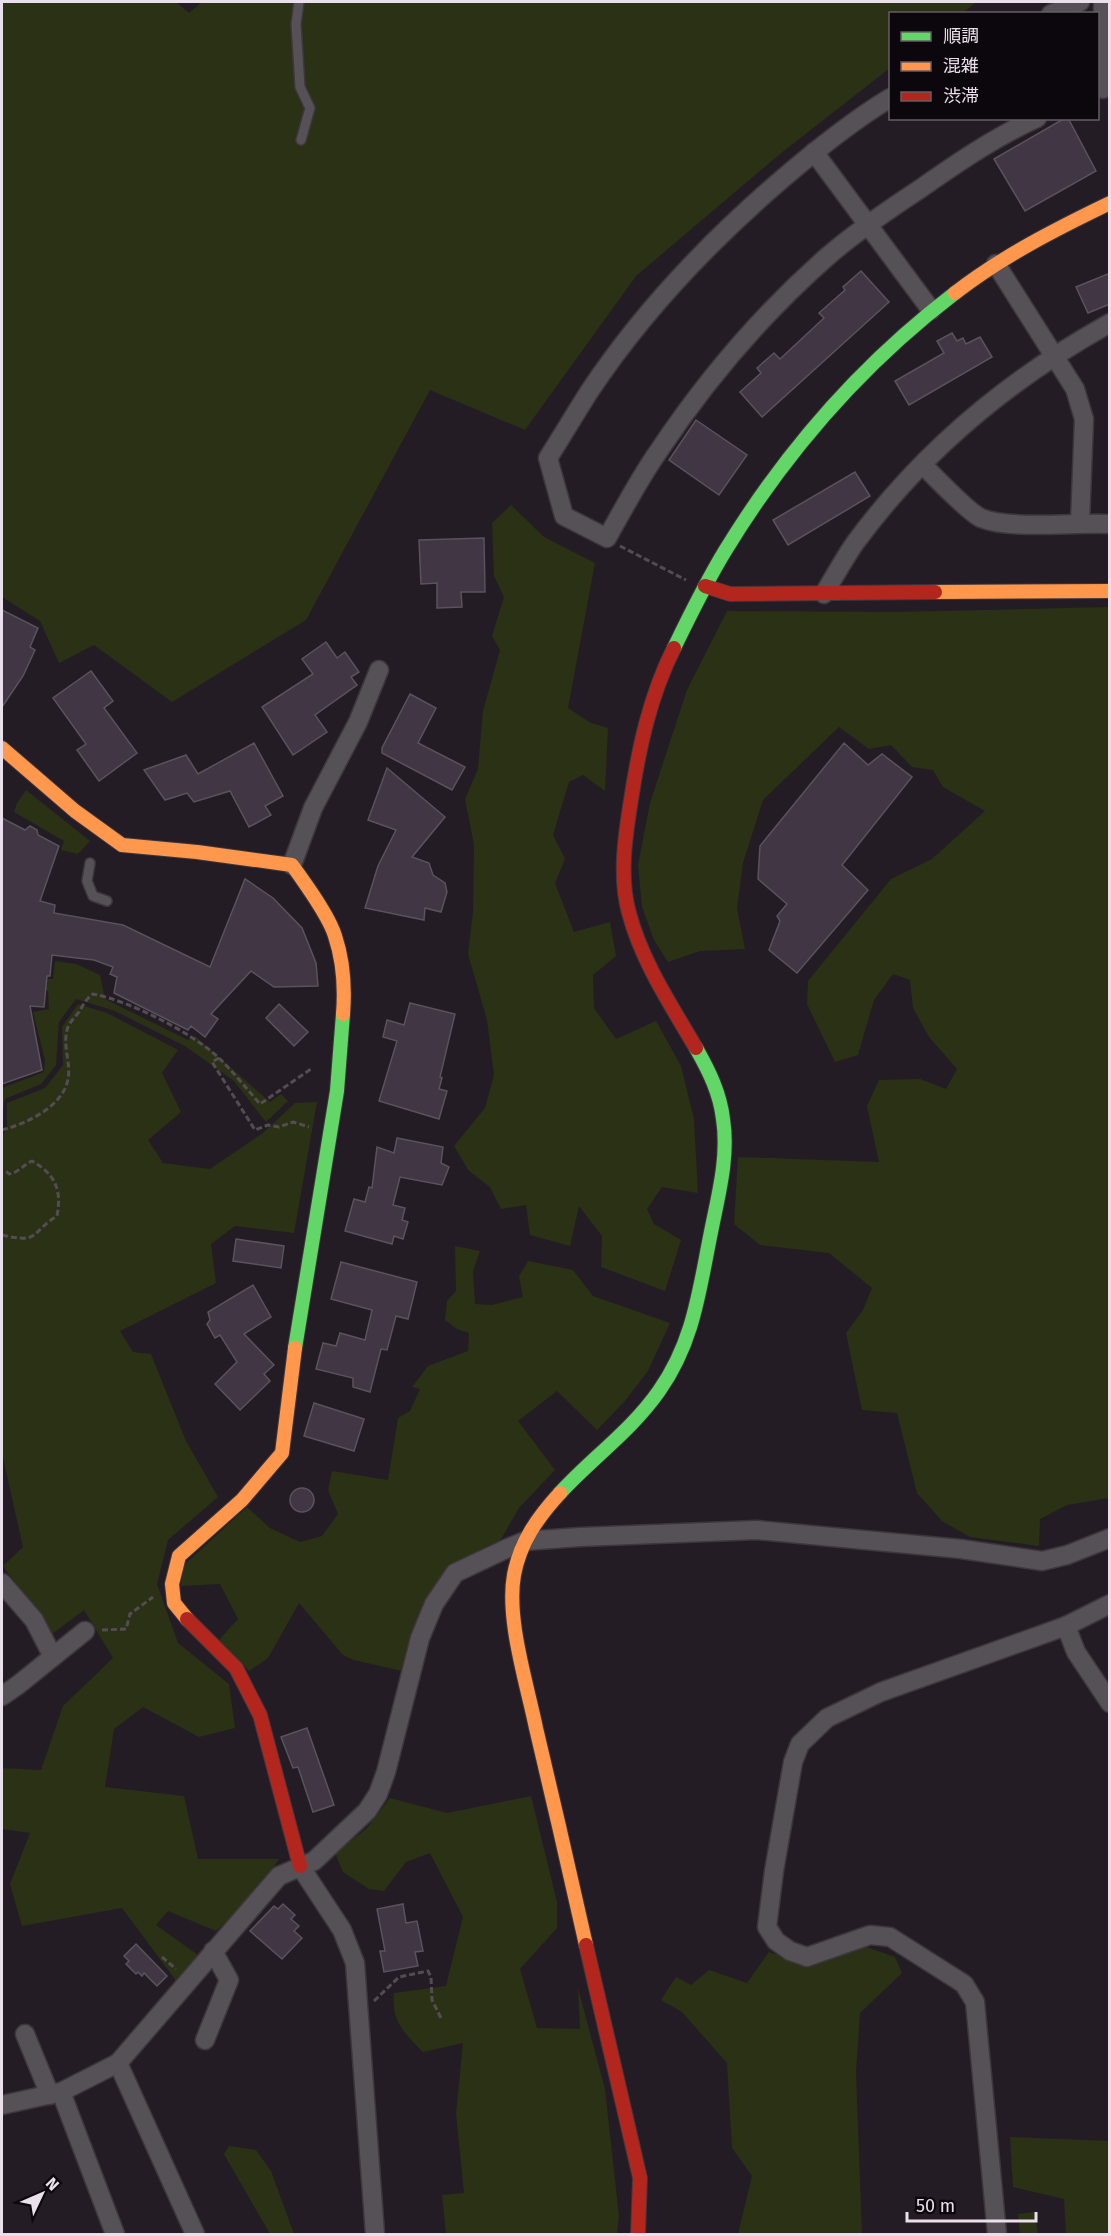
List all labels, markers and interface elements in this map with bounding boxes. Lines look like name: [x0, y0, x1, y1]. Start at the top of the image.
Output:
legend: [889, 12, 1099, 120]
text: 順調: [943, 25, 979, 47]
text: 混雑: [943, 55, 979, 77]
text: 渋滞: [943, 85, 979, 107]
north arrow: [12, 2164, 72, 2224]
text: N: [42, 2174, 63, 2194]
scale bar: [907, 2185, 1036, 2223]
text: 50 m: [916, 2195, 955, 2217]

